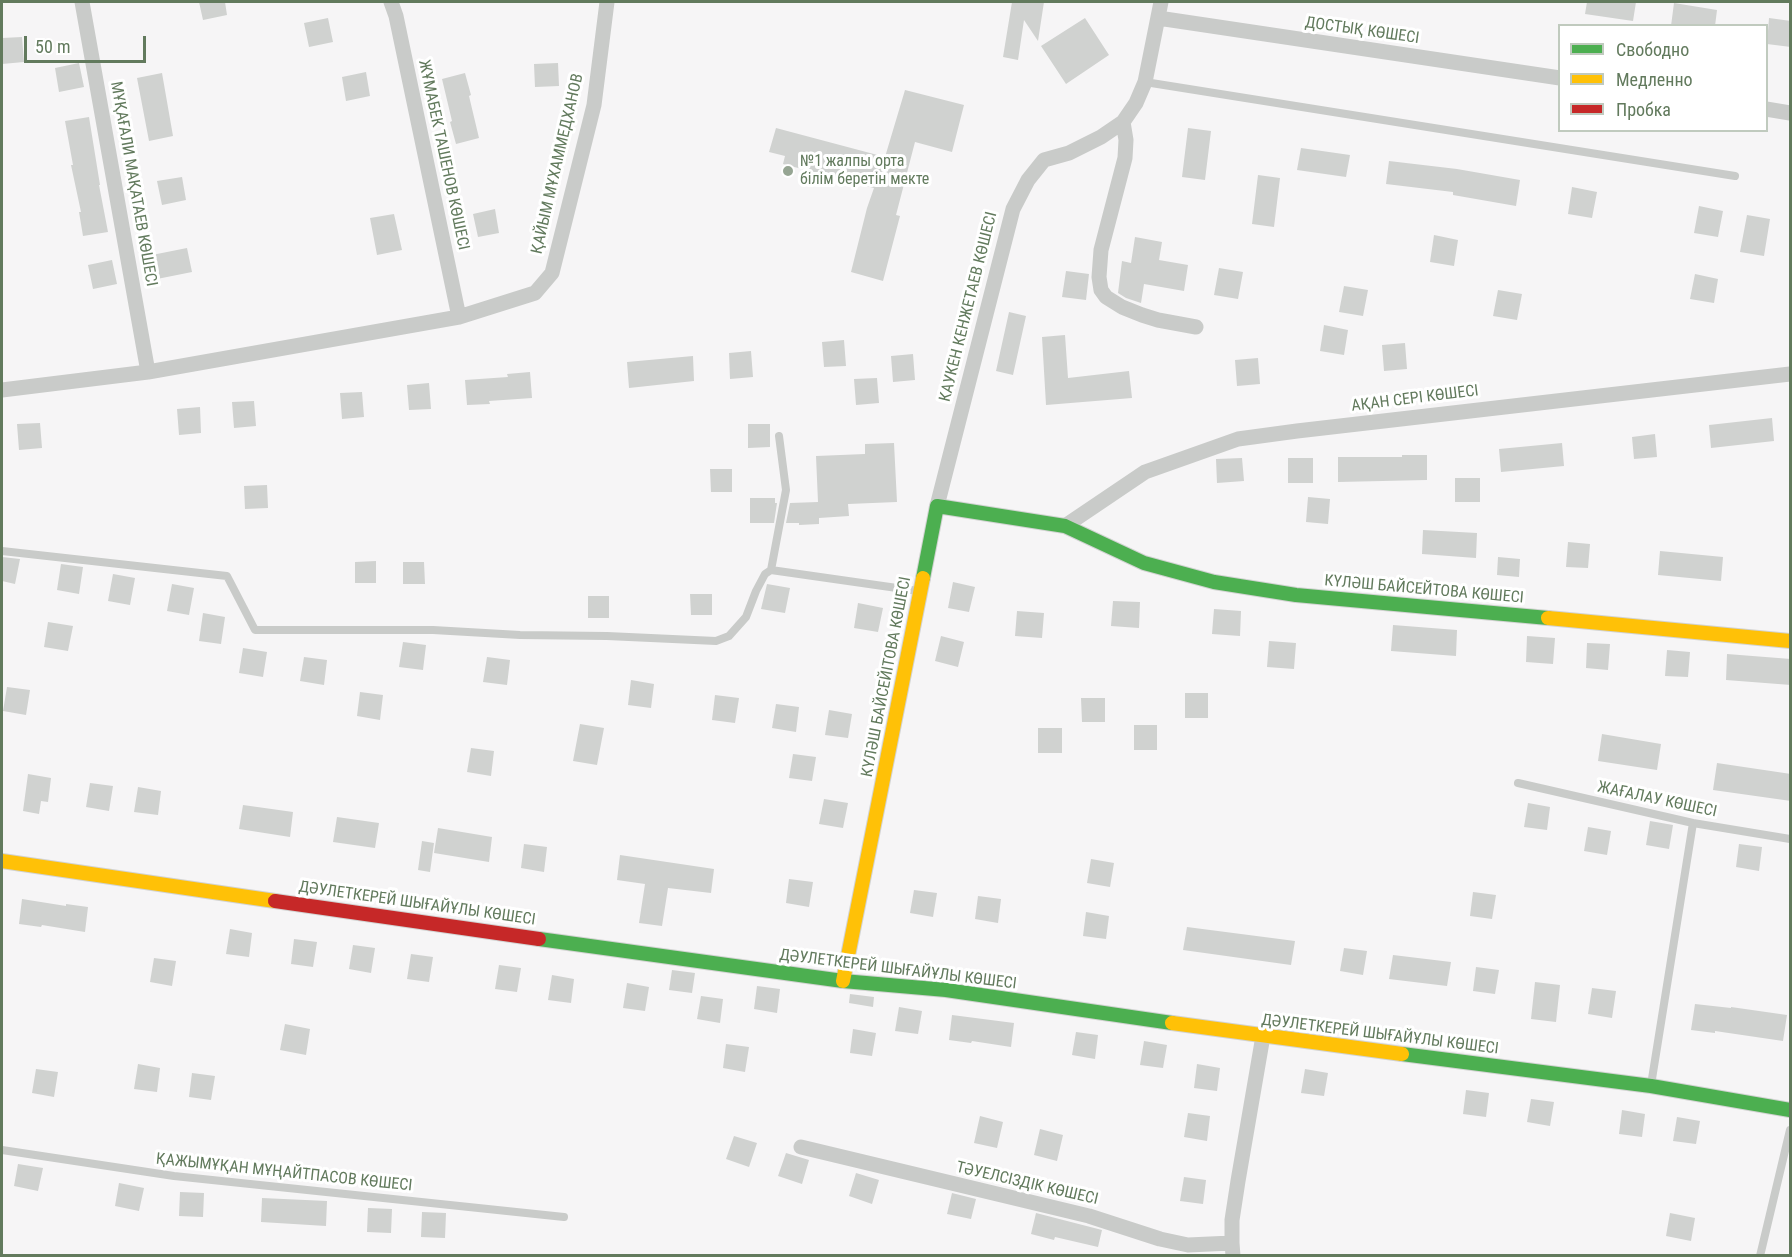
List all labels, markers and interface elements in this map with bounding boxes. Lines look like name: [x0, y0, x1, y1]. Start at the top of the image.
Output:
street label: ДОСТЫҚ КӨШЕСІ: [1304, 13, 1420, 49]
scale bar: [27, 24, 148, 62]
legend: [1558, 24, 1768, 132]
text: 50 m: [35, 36, 70, 57]
text: Свободно: [1616, 39, 1689, 60]
street label: ЖҰМАБЕК ТАШЕНОВ КӨШЕСІ: [413, 58, 473, 252]
text: Медленно: [1616, 69, 1693, 90]
street label: ҚАЙЫМ МҰХАММЕДХАНОВ: [528, 72, 588, 256]
street label: МҰҚАҒАЛИ МАҚАТАЕВ КӨШЕСІ: [106, 80, 160, 288]
text: Пробка: [1616, 99, 1671, 120]
place label: №1 жалпы орта білім беретін мекте: [800, 152, 929, 190]
marker: №1 жалпы орта білім беретін мекте: [781, 164, 795, 178]
street label: КАУКЕН КЕНЖЕТАЕВ КӨШЕСІ: [936, 210, 1002, 404]
street label: АҚАН СЕРІ КӨШЕСІ: [1350, 382, 1480, 416]
street label: КҮЛӘШ БАЙСЕЙТОВА КӨШЕСІ: [1324, 572, 1524, 608]
street label: КҮЛӘШ БАЙСЕЙІТОВА КӨШЕСІ: [858, 575, 916, 779]
street label: ЖАҒАЛАУ КӨШЕСІ: [1596, 778, 1718, 822]
street label: ДӘУЛЕТКЕРЕЙ ШЫҒАЙҰЛЫ КӨШЕСІ: [297, 878, 537, 930]
street label: ДӘУЛЕТКЕРЕЙ ШЫҒАЙҰЛЫ КӨШЕСІ: [778, 946, 1018, 994]
street label: ДӘУЛЕТКЕРЕЙ ШЫҒАЙҰЛЫ КӨШЕСІ: [1260, 1011, 1500, 1059]
street label: ҚАЖЫМҰҚАН МҰҢАЙТПАСОВ КӨШЕСІ: [155, 1150, 413, 1196]
street label: ТӘУЕЛСІЗДІК КӨШЕСІ: [954, 1158, 1100, 1210]

